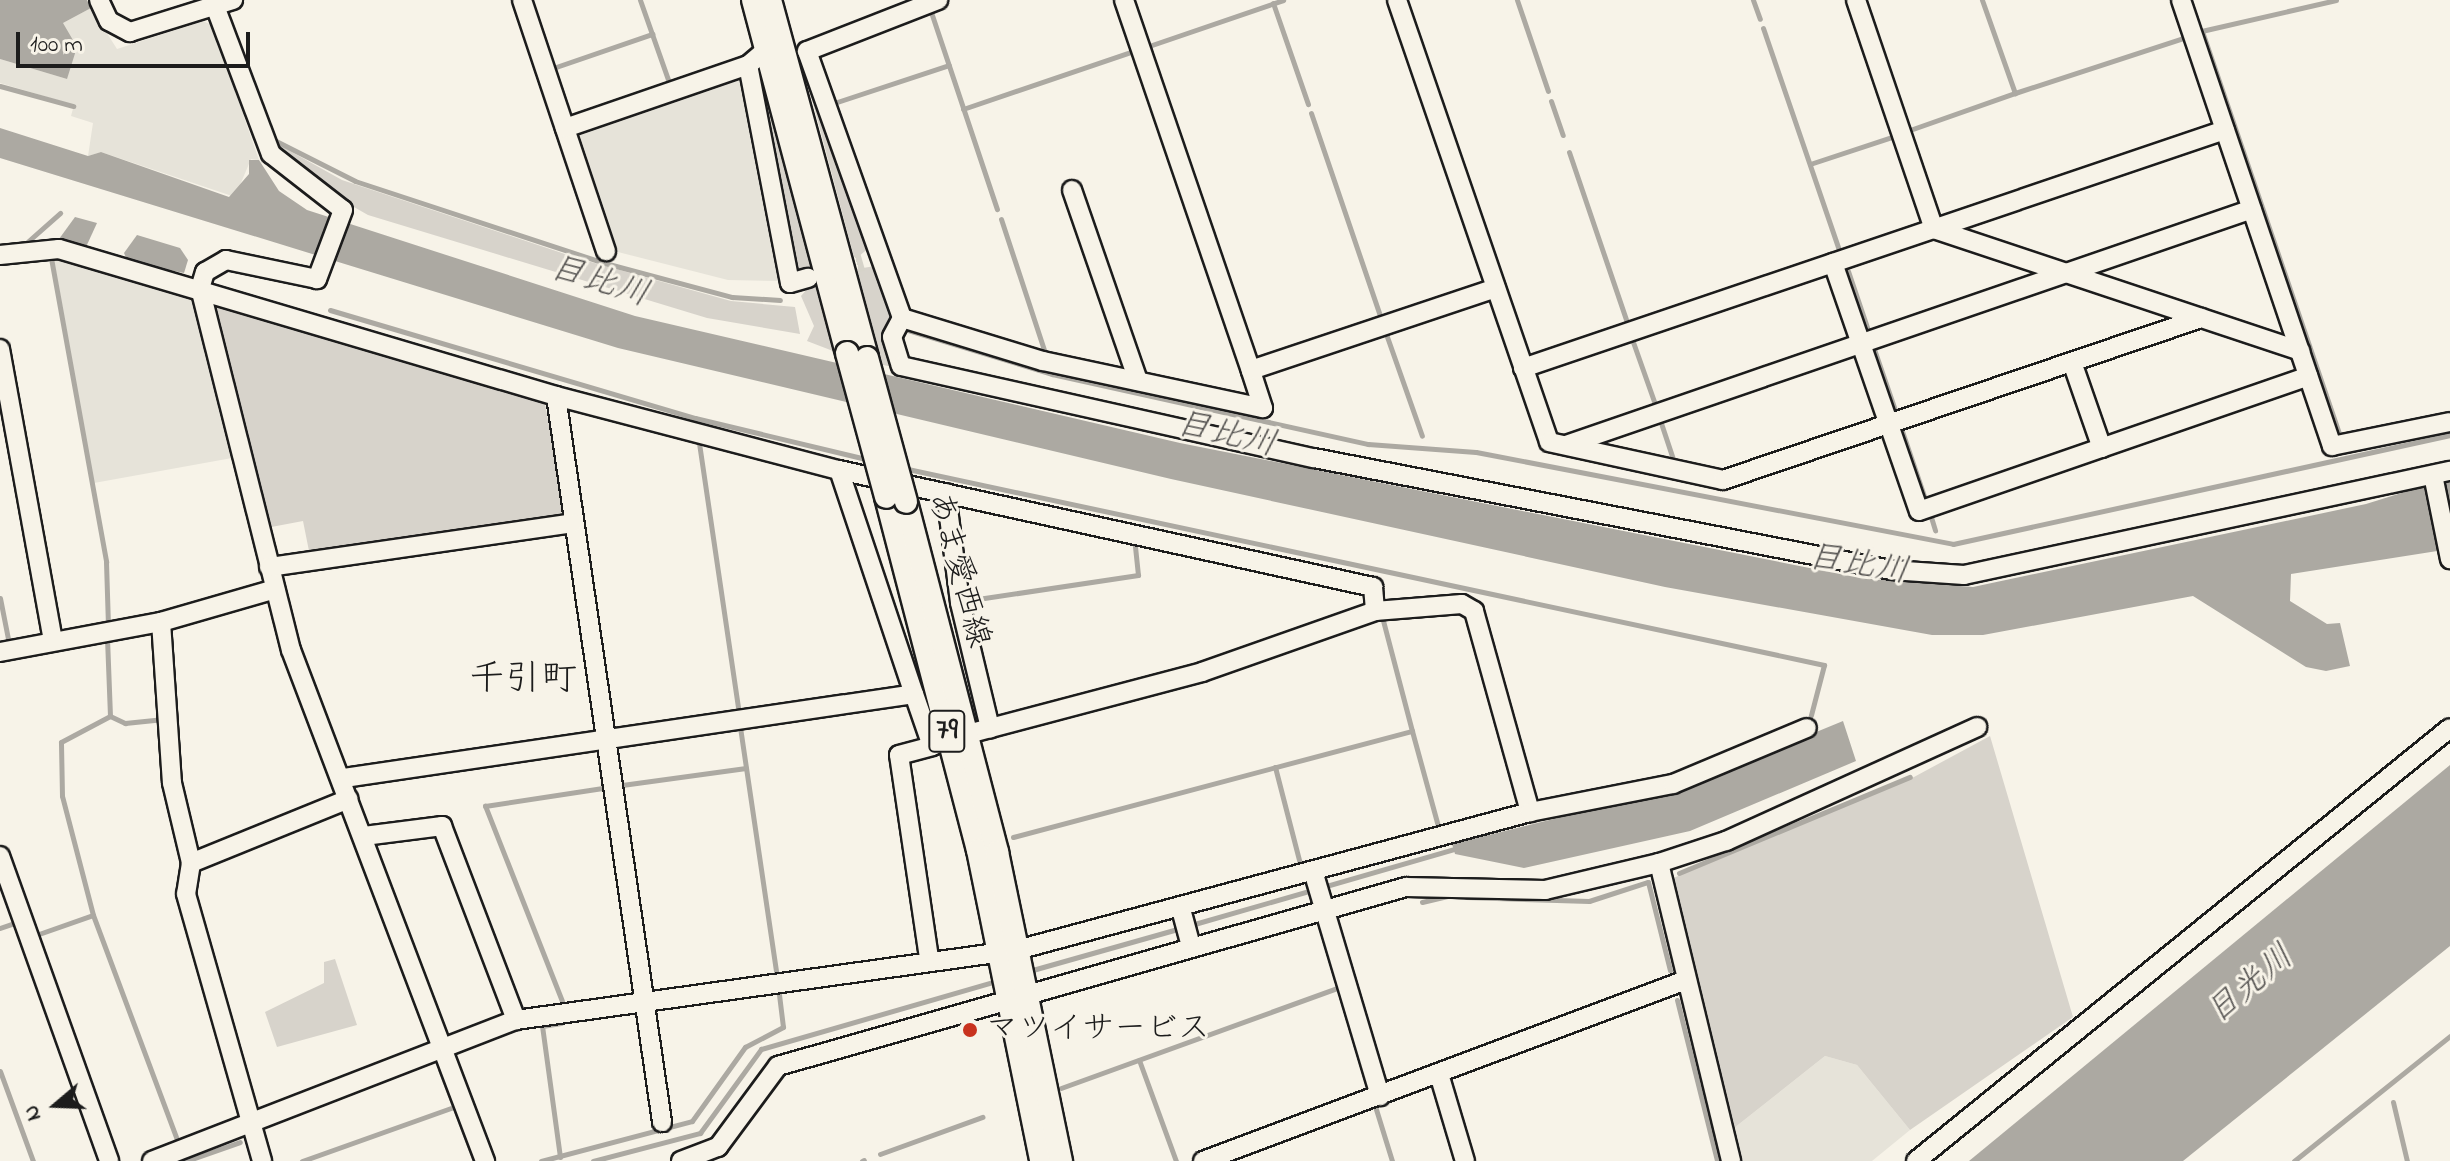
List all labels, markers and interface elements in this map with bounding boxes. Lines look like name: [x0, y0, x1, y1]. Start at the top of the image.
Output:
scale bar: [20, 16, 254, 66]
text: 100 m: [30, 28, 83, 63]
water label: 目比川: [544, 249, 654, 317]
water label: 目比川: [1172, 405, 1280, 467]
street label: あま愛西線: [918, 488, 996, 652]
water label: 目比川: [1804, 538, 1912, 594]
district label: 千引町: [469, 659, 577, 703]
road number: 79: [927, 705, 967, 757]
water label: 日光川: [2199, 938, 2303, 1034]
place label: マツイサービス: [986, 1011, 1210, 1049]
marker: マツイサービス: [961, 1021, 979, 1039]
north arrow: [16, 1065, 96, 1145]
text: N: [16, 1101, 51, 1125]

